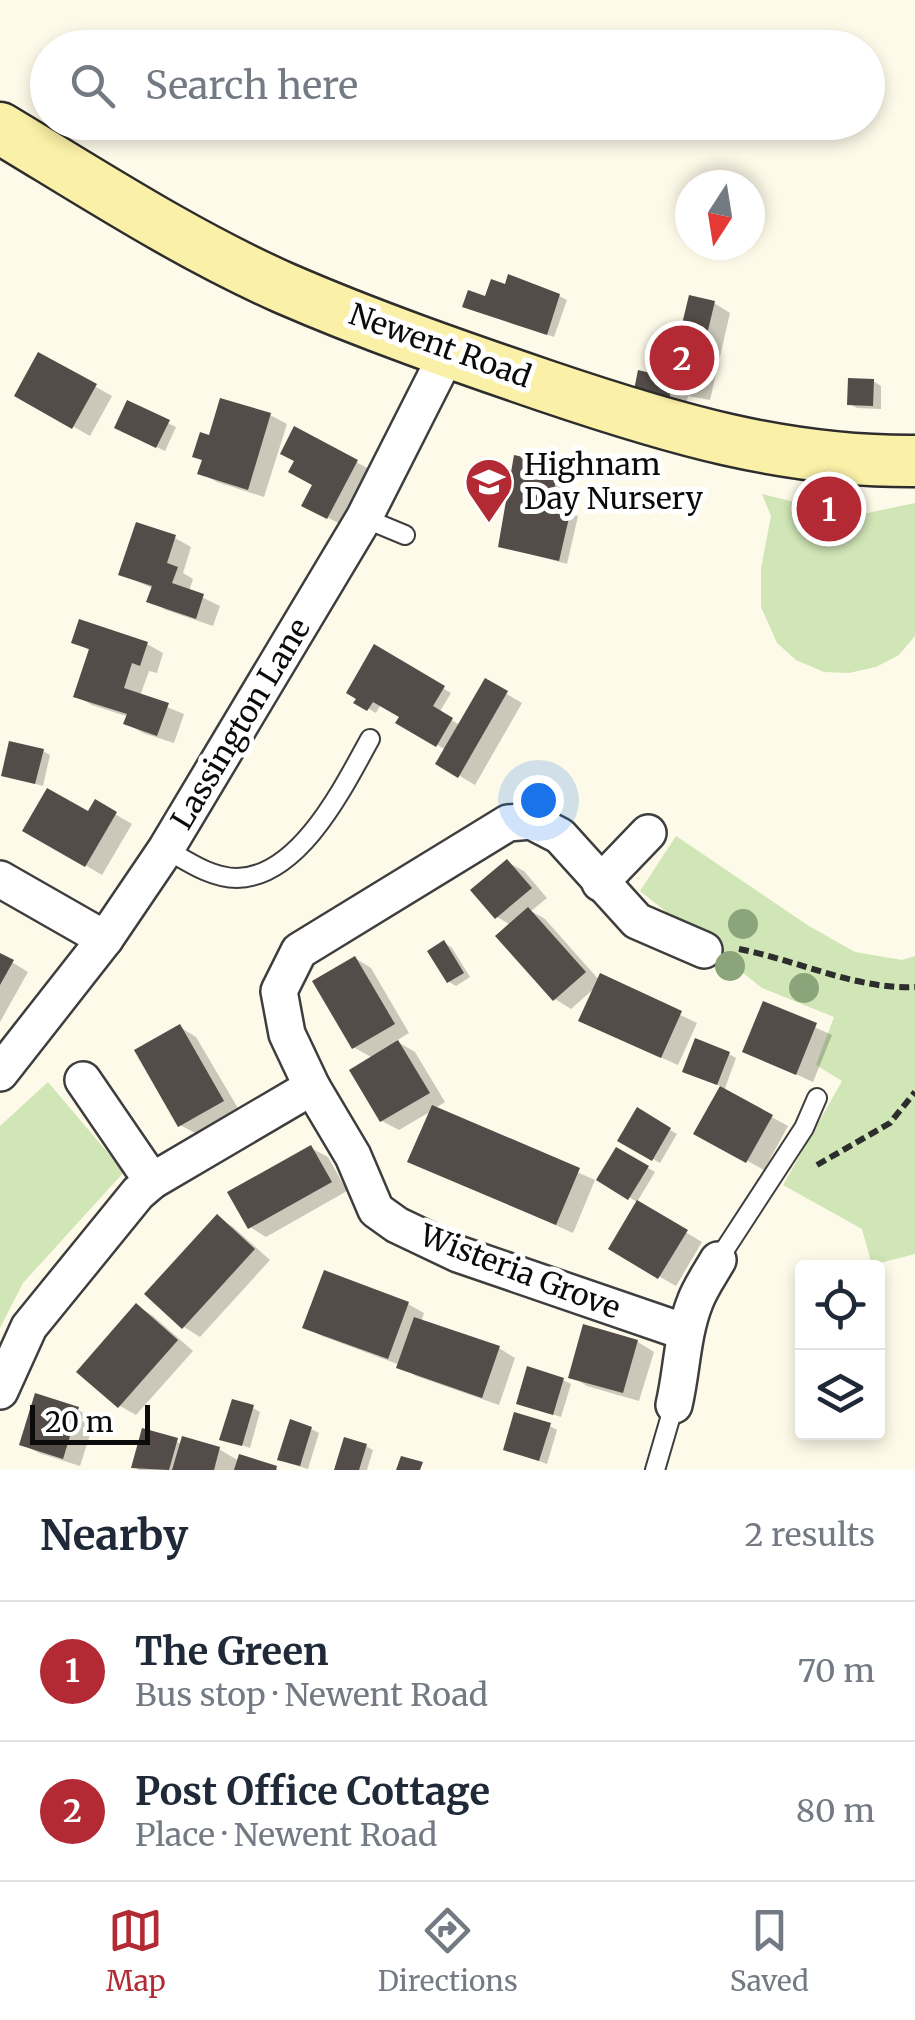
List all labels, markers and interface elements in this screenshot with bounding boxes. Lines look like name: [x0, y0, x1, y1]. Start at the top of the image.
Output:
search box: [30, 30, 885, 140]
icon: search: [65, 58, 120, 113]
text: Search here: [145, 62, 358, 109]
north arrow: [675, 170, 765, 260]
street label: Newent Road: [344, 295, 537, 396]
pin: 2: [650, 320, 714, 396]
place label: Highnam Day Nursery: [524, 445, 704, 517]
school or university icon: Highnam Day Nursery: [463, 456, 515, 524]
pin: 1: [796, 472, 862, 546]
street label: Lassington Lane: [162, 611, 318, 836]
your location: [513, 775, 564, 826]
street label: Wisteria Grove: [414, 1215, 626, 1327]
map controls: [795, 1260, 885, 1440]
button: locate: [795, 1260, 885, 1350]
button: layers: [795, 1350, 885, 1440]
scale bar: [30, 1400, 150, 1444]
text: 20 m: [45, 1404, 114, 1440]
text: Nearby: [40, 1509, 188, 1561]
text: 2 results: [744, 1515, 875, 1555]
text: The Green: [135, 1628, 329, 1675]
text: 1: [65, 1651, 80, 1691]
text: 70 m: [798, 1651, 875, 1691]
text: Bus stop · Newent Road: [135, 1675, 488, 1715]
text: Post Office Cottage: [135, 1768, 490, 1815]
text: 2: [63, 1791, 82, 1831]
text: 80 m: [796, 1791, 875, 1831]
text: Place · Newent Road: [135, 1815, 437, 1855]
tab: Map: [106, 1903, 166, 1999]
tab: Directions: [378, 1903, 518, 1999]
tab: Saved: [730, 1903, 809, 1999]

